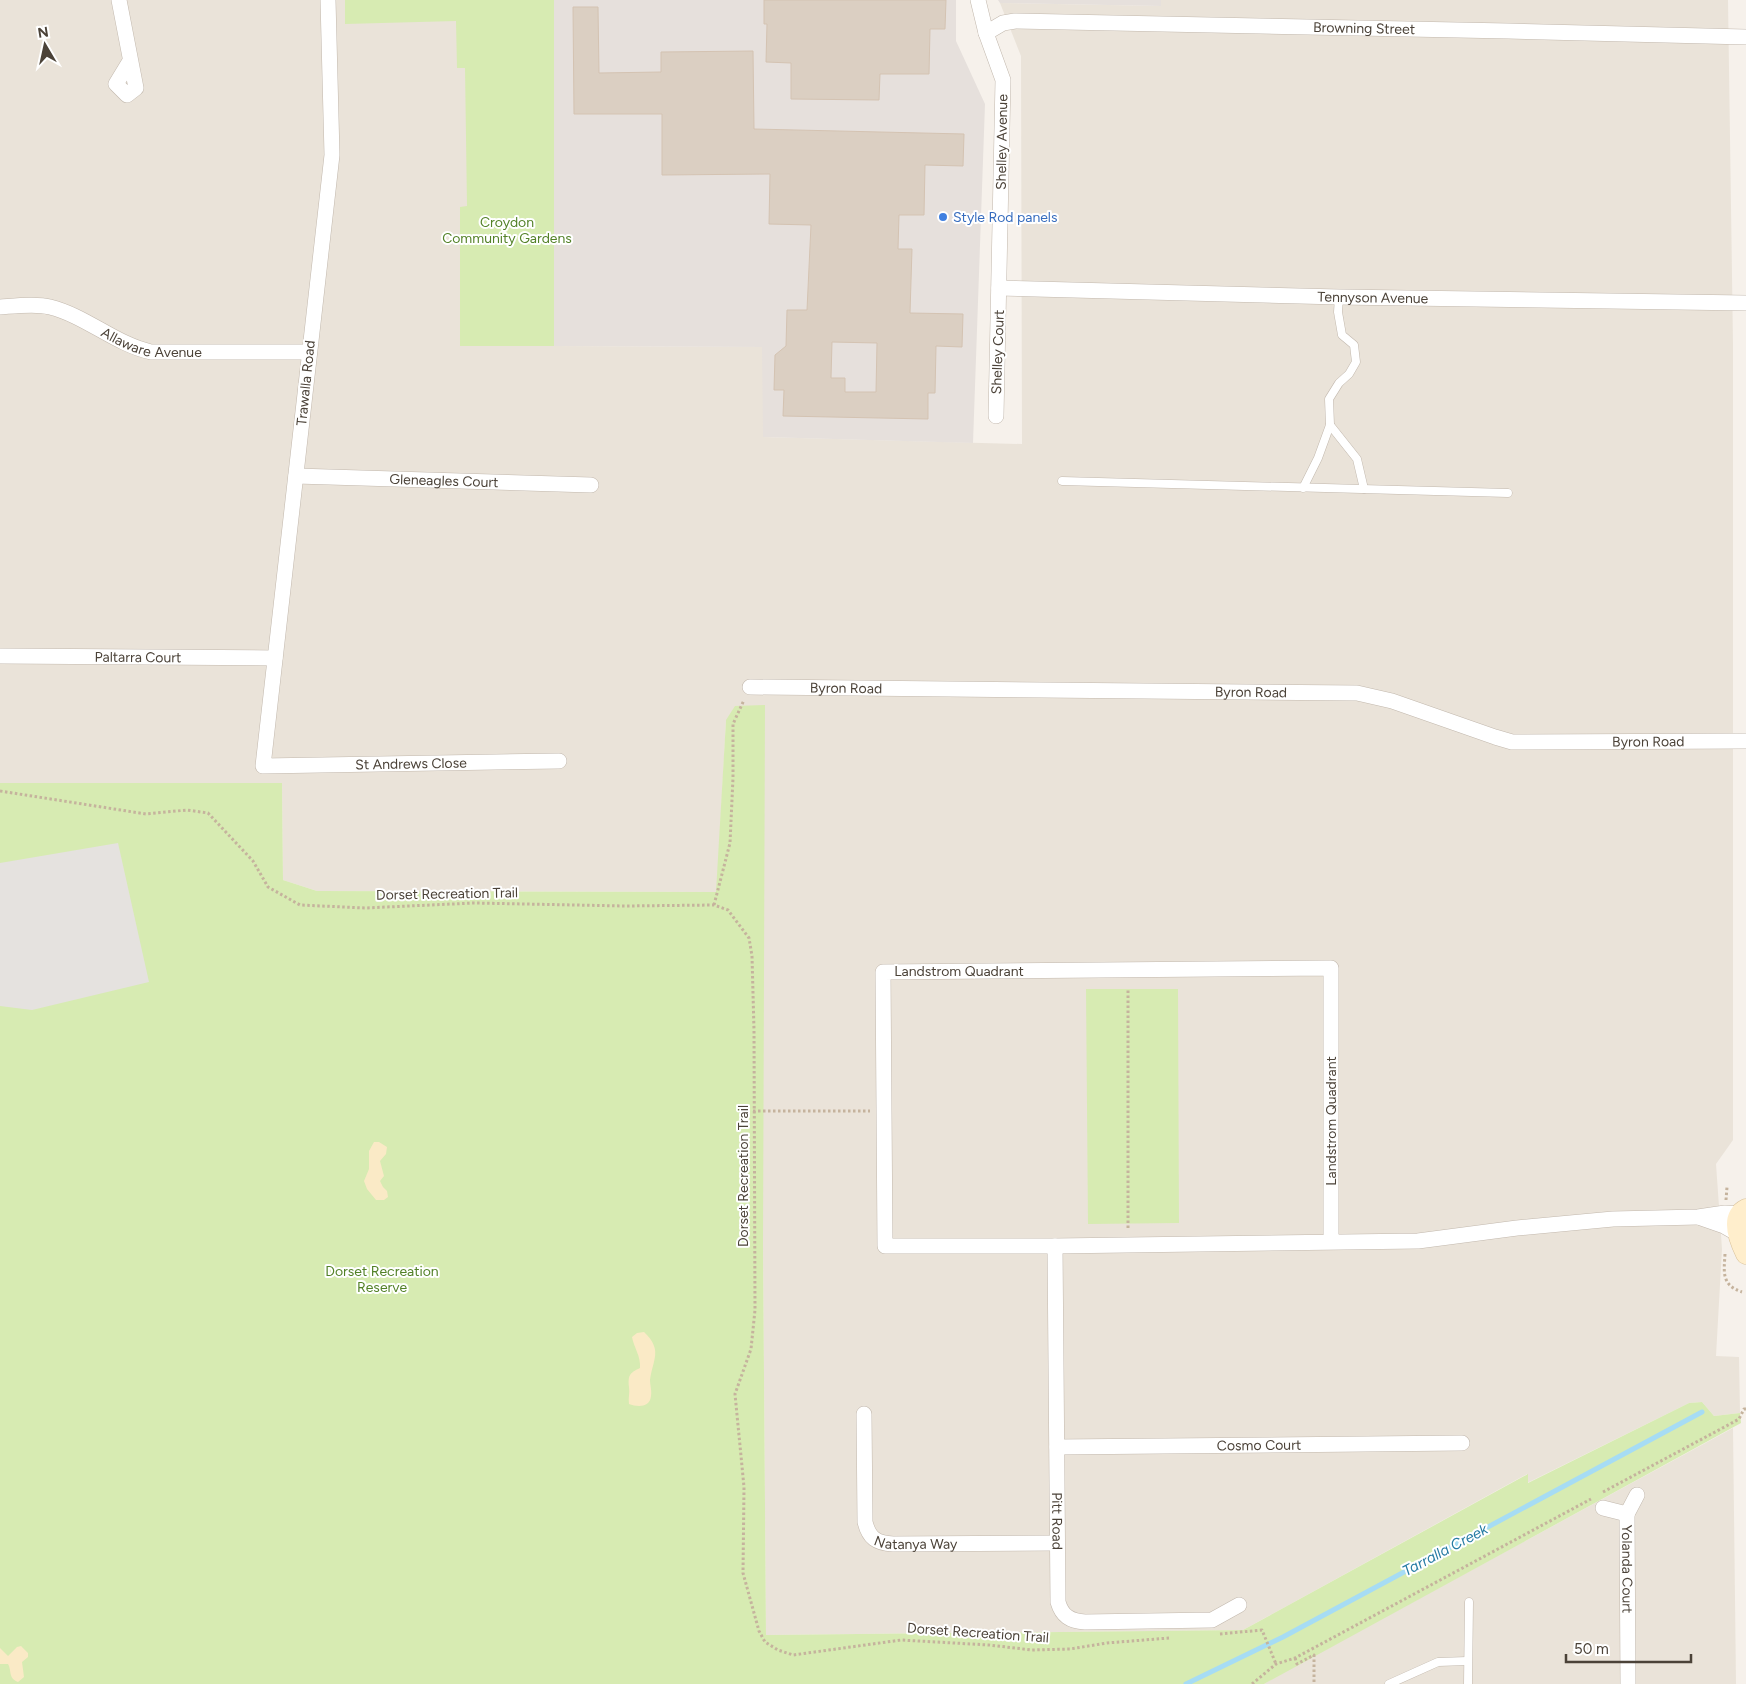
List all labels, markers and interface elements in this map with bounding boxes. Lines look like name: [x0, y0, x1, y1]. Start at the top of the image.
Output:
street label: Browning Street: [1313, 19, 1415, 38]
north arrow: [20, 20, 70, 70]
text: N: [36, 23, 50, 42]
street label: Shelley Avenue: [993, 94, 1011, 190]
place label: Style Rod panels: [953, 209, 1057, 226]
marker: Style Rod panels: [937, 211, 949, 223]
park label: Croydon Community Gardens: [442, 214, 572, 247]
street label: Tennyson Avenue: [1317, 288, 1429, 307]
street label: Shelley Court: [988, 309, 1008, 395]
street label: Allaware Avenue: [98, 324, 202, 361]
street label: Trawalla Road: [293, 339, 319, 427]
street label: Gleneagles Court: [389, 470, 499, 491]
street label: Paltarra Court: [95, 648, 181, 666]
street label: Byron Road: [810, 679, 882, 697]
street label: Byron Road: [1215, 683, 1287, 701]
street label: Byron Road: [1612, 733, 1684, 750]
street label: St Andrews Close: [355, 754, 467, 773]
street label: Dorset Recreation Trail: [376, 884, 518, 904]
street label: Landstrom Quadrant: [894, 963, 1024, 980]
street label: Landstrom Quadrant: [1323, 1056, 1340, 1186]
street label: Dorset Recreation Trail: [735, 1105, 752, 1247]
park label: Dorset Recreation Reserve: [325, 1263, 439, 1296]
street label: Cosmo Court: [1217, 1436, 1301, 1454]
street label: Pitt Road: [1049, 1492, 1066, 1550]
water label: Tarralla Creek: [1399, 1520, 1491, 1580]
street label: Yolanda Court: [1619, 1525, 1636, 1613]
street label: Natanya Way: [872, 1532, 958, 1553]
street label: Dorset Recreation Trail: [907, 1620, 1049, 1646]
scale bar: [1566, 1632, 1691, 1664]
text: 50 m: [1574, 1640, 1609, 1658]

